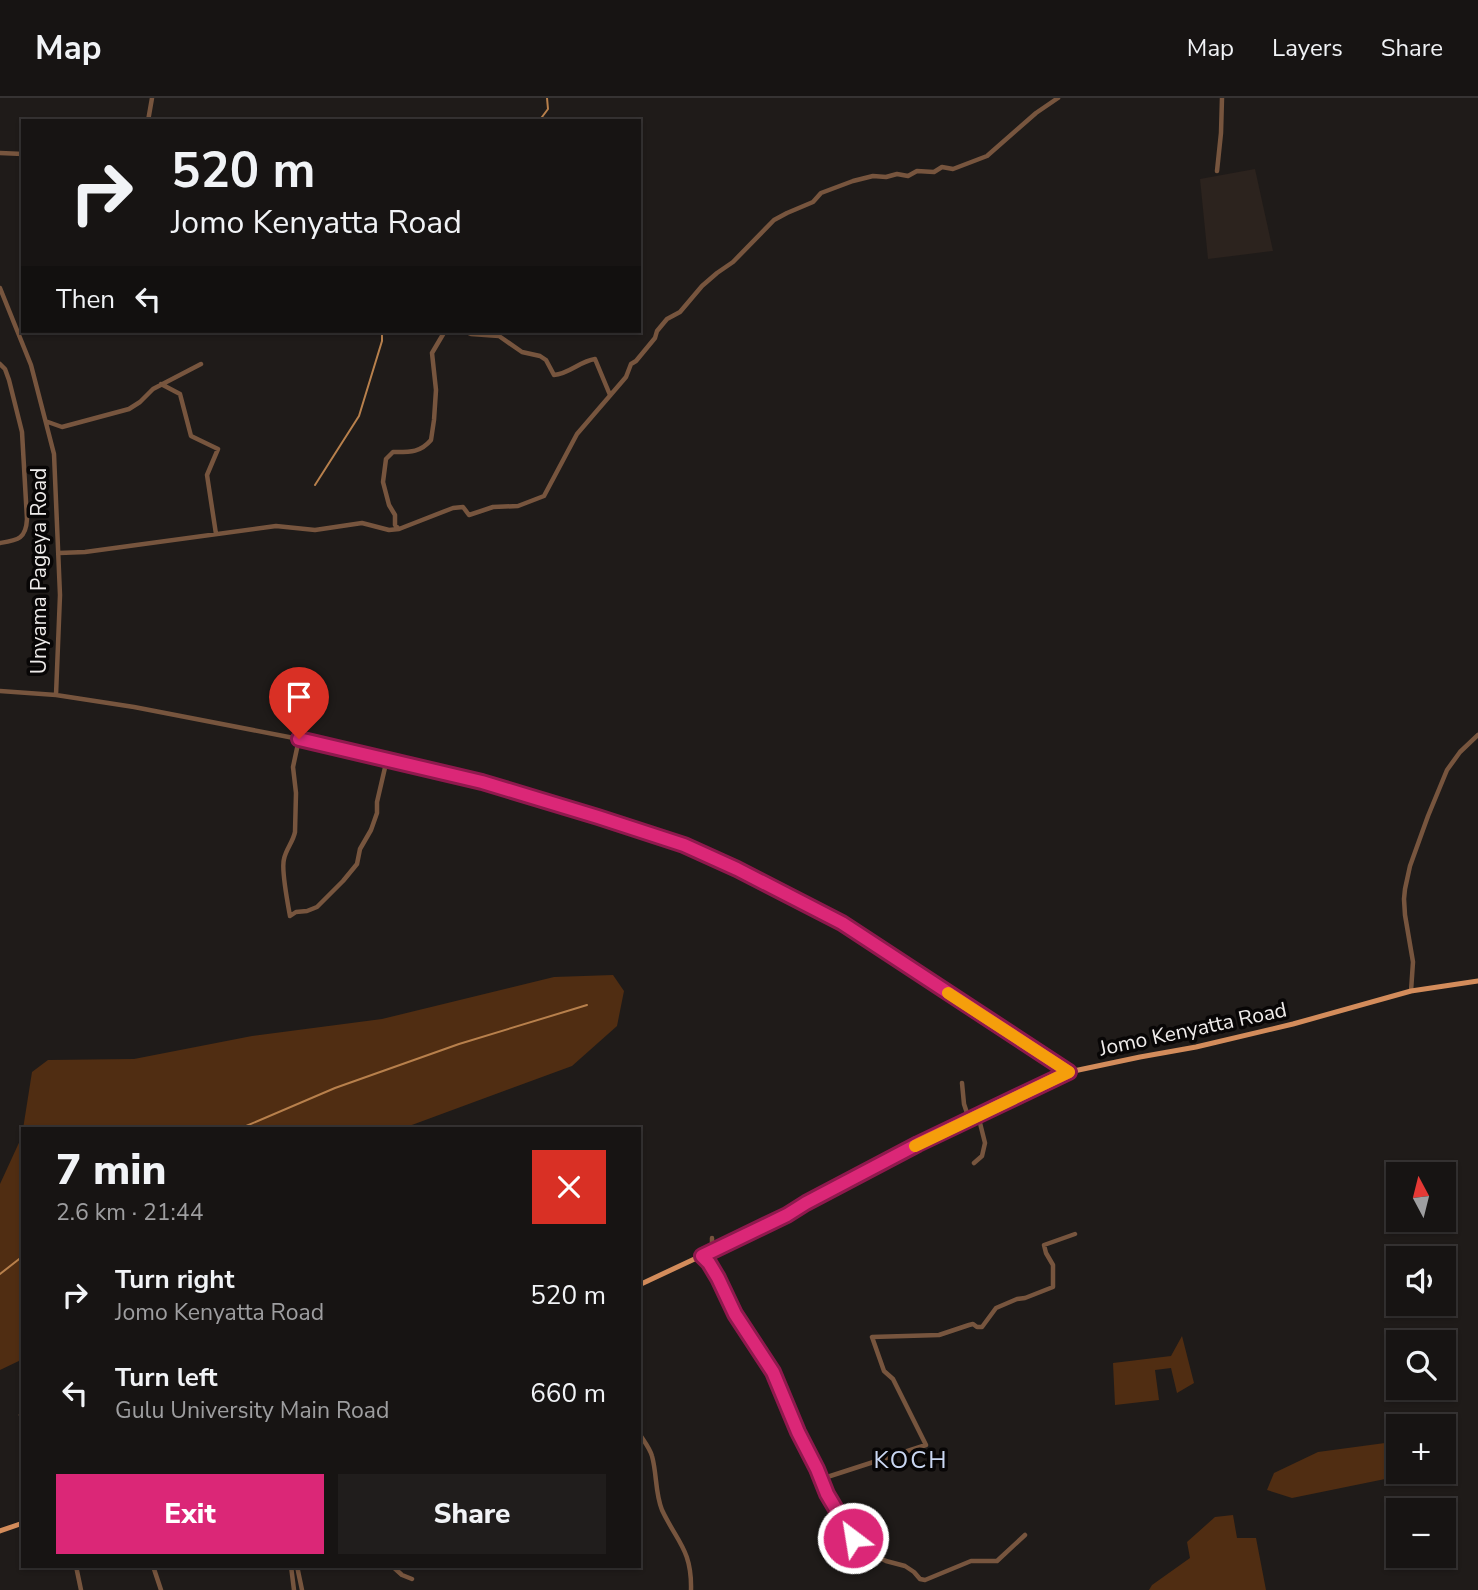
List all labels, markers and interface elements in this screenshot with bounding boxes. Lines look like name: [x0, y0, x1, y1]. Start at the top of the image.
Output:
text: Map: [35, 26, 102, 71]
text: Map: [1187, 32, 1234, 64]
text: Layers: [1272, 32, 1343, 64]
text: Share: [1381, 32, 1443, 64]
text: 520 m: [171, 137, 315, 204]
icon: right: [56, 147, 147, 238]
text: Jomo Kenyatta Road: [171, 201, 462, 244]
icon: left: [129, 280, 167, 318]
text: Then: [56, 282, 115, 317]
street label: Unyama Pageya Road: [25, 468, 53, 674]
pin: [269, 667, 329, 739]
icon: arrive: [280, 678, 318, 716]
street label: Jomo Kenyatta Road: [1096, 995, 1289, 1063]
text: 7 min: [56, 1142, 166, 1199]
button: close: [532, 1150, 606, 1224]
north arrow: [1386, 1162, 1456, 1232]
map controls: [1386, 1162, 1456, 1568]
text: 2.6 km · 21:44: [56, 1197, 203, 1228]
button: sound: [1386, 1246, 1456, 1316]
text: Turn right: [115, 1262, 234, 1297]
icon: right: [56, 1276, 94, 1314]
text: 520 m: [530, 1278, 606, 1313]
text: Jomo Kenyatta Road: [115, 1297, 324, 1328]
button: search: [1386, 1330, 1456, 1400]
text: Turn left: [115, 1360, 218, 1395]
icon: left: [56, 1374, 94, 1412]
text: 660 m: [530, 1376, 606, 1411]
text: Gulu University Main Road: [115, 1395, 389, 1426]
button: +: [1386, 1414, 1456, 1484]
district label: KOCH: [873, 1444, 949, 1476]
button: Exit: [56, 1474, 324, 1554]
button: Share: [338, 1474, 606, 1554]
button: −: [1386, 1498, 1456, 1568]
position arrow: [816, 1501, 890, 1575]

